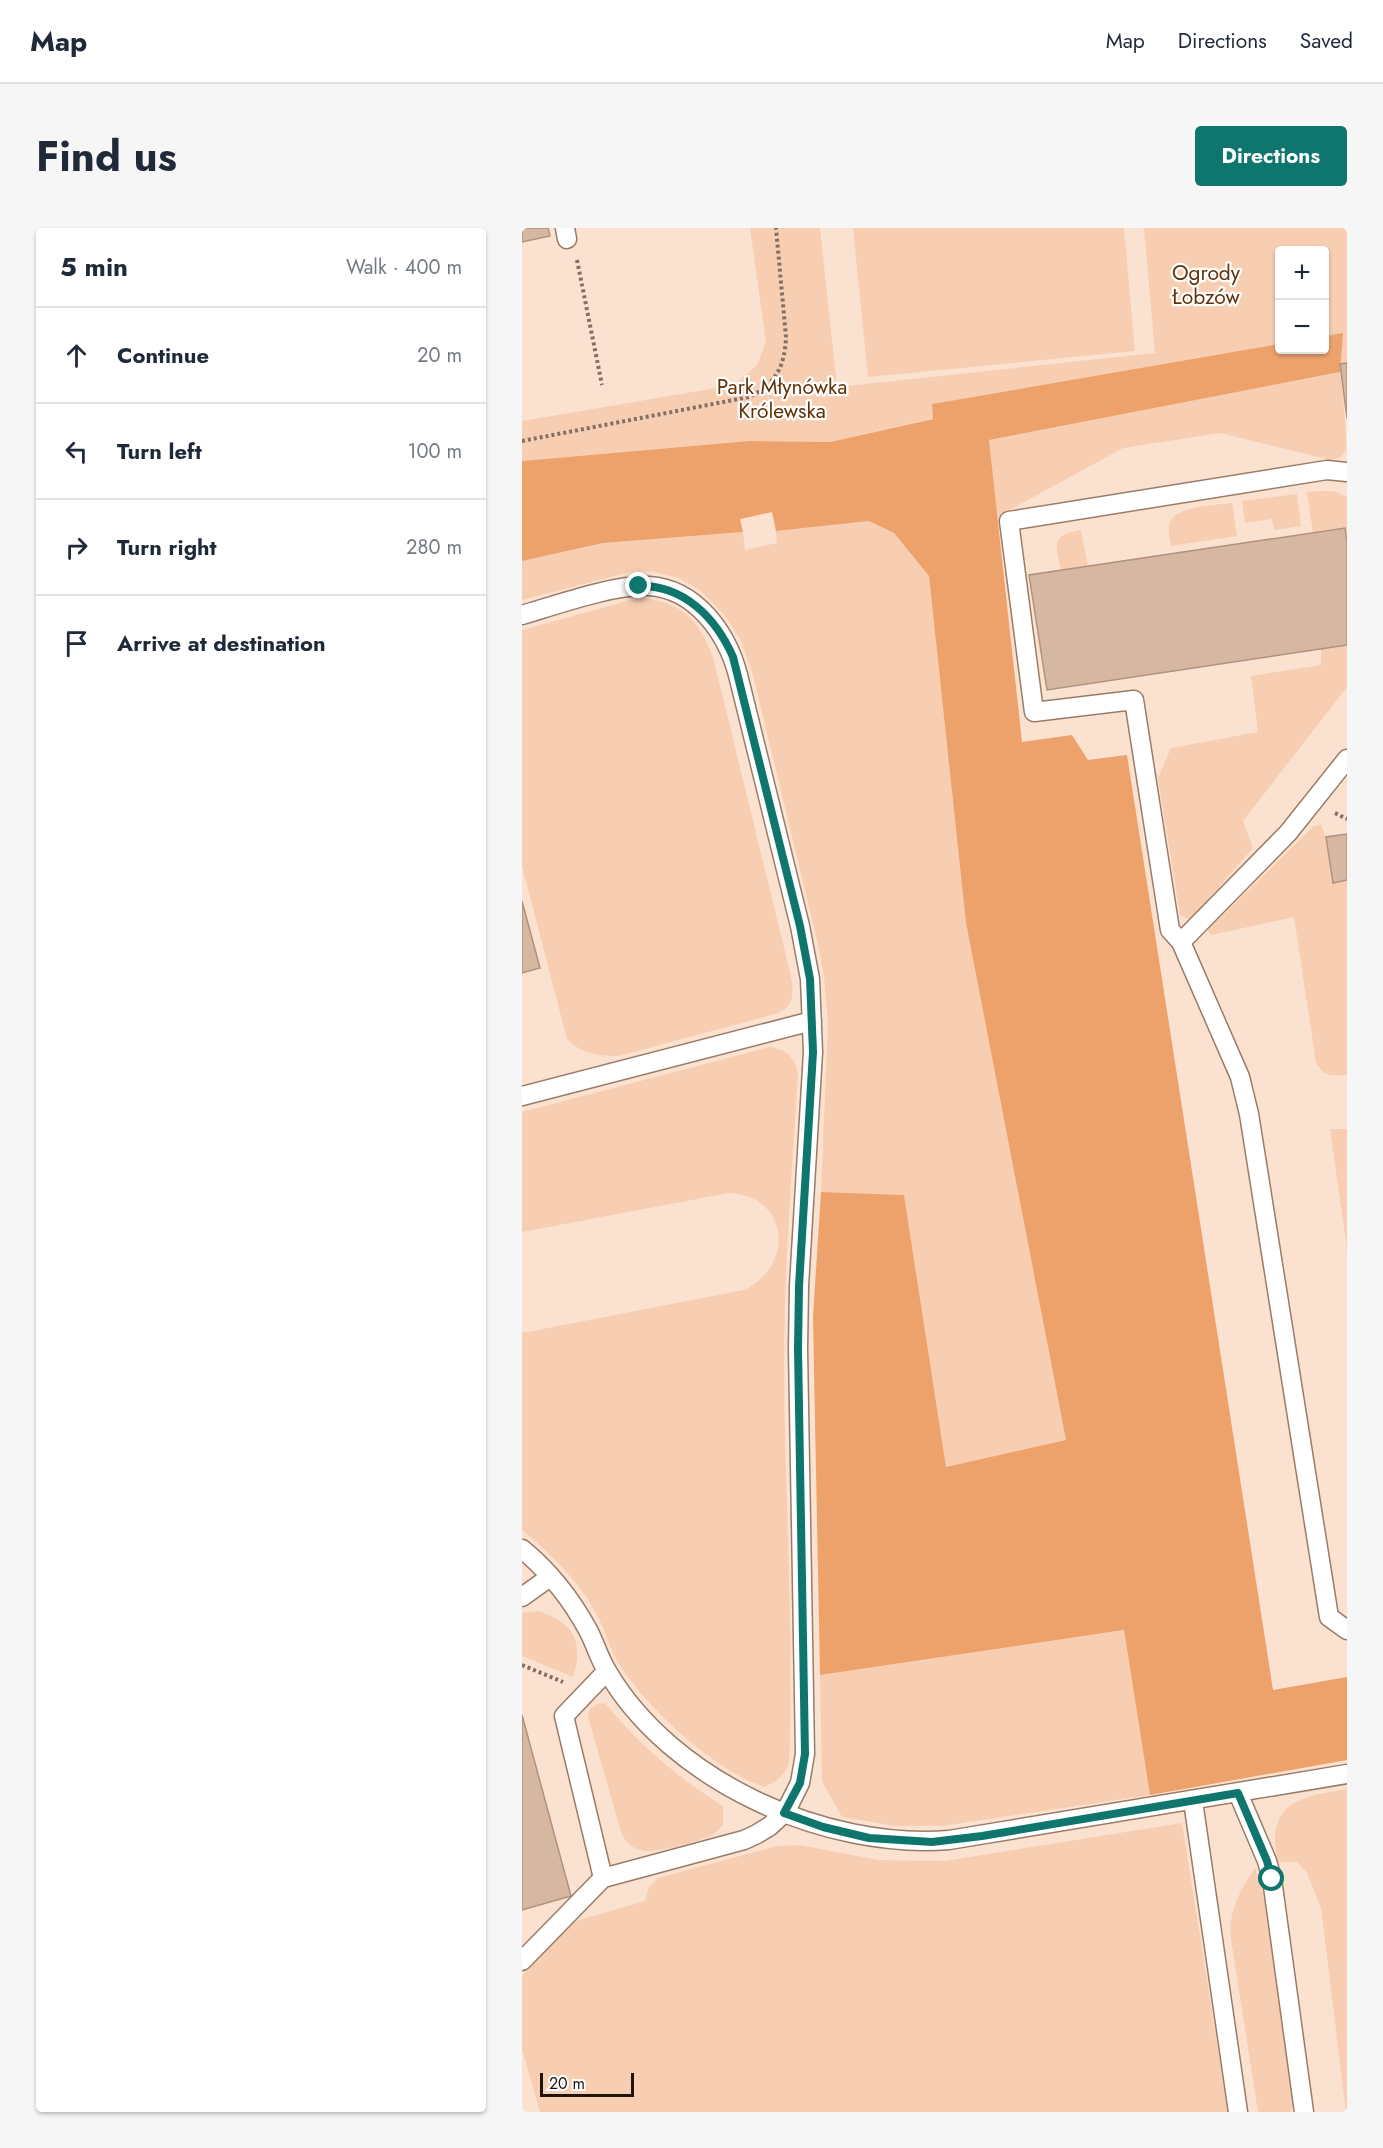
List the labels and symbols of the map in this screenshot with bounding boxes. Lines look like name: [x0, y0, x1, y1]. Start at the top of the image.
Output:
park label: Ogrody Łobzów: [1171, 258, 1241, 312]
park label: Park Młynówka Królewska: [717, 372, 847, 426]
route end: [625, 572, 651, 598]
route start: [1258, 1865, 1284, 1891]
scale bar: [540, 2070, 634, 2098]

